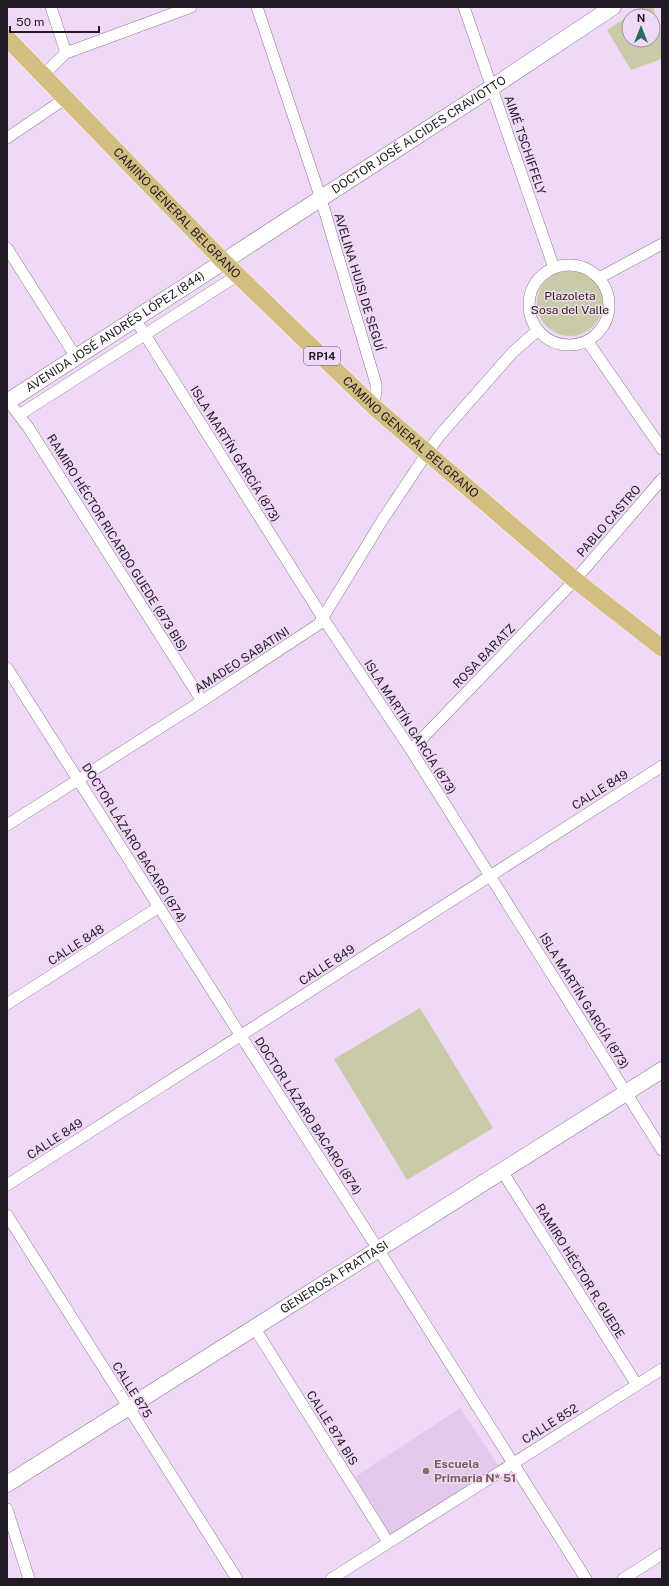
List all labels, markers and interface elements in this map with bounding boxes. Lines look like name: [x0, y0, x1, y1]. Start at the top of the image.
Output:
scale bar: [10, 8, 99, 34]
north arrow: [621, 8, 661, 48]
text: N: [637, 12, 645, 24]
text: 50 m: [16, 15, 44, 29]
street label: DOCTOR JOSÉ ALCIDES CRAVIOTTO: [329, 73, 509, 196]
street label: AIMÉ TSCHIFFELY: [502, 94, 549, 197]
street label: CAMINO GENERAL BELGRANO: [110, 145, 244, 281]
street label: AVELINA HUISI DE SEGUÍ: [331, 211, 387, 353]
street label: AVENIDA JOSÉ ANDRÉS LÓPEZ (844): [23, 269, 207, 395]
park label: Plazoleta Sosa del Valle: [531, 289, 609, 317]
road number: RP14: [304, 347, 340, 365]
street label: CAMINO GENERAL BELGRANO: [340, 374, 482, 501]
street label: ISLA MARTÍN GARCÍA (873): [187, 384, 283, 524]
street label: RAMIRO HÉCTOR RICARDO GUEDE (873 BIS): [44, 432, 190, 654]
street label: PABLO CASTRO: [574, 482, 644, 560]
street label: ROSA BARATZ: [450, 621, 518, 691]
street label: AMADEO SABATINI: [192, 624, 292, 696]
street label: ISLA MARTÍN GARCÍA (873): [361, 657, 459, 797]
street label: DOCTOR LÁZARO BACARO (874): [79, 761, 189, 925]
street label: CALLE 849: [569, 767, 631, 813]
street label: CALLE 848: [45, 922, 107, 968]
street label: ISLA MARTÍN GARCÍA (873): [536, 931, 632, 1071]
street label: CALLE 849: [297, 942, 357, 988]
street label: DOCTOR LÁZARO BACARO (874): [252, 1034, 364, 1198]
street label: CALLE 849: [25, 1116, 85, 1162]
street label: RAMIRO HÉCTOR R. GUEDE: [533, 1201, 627, 1341]
street label: GENEROSA FRATTASI: [278, 1238, 391, 1317]
street label: CALLE 875: [109, 1359, 155, 1421]
street label: CALLE 874 BIS: [303, 1388, 361, 1468]
street label: CALLE 852: [519, 1401, 581, 1447]
place label: Escuela Primaria N* 51: [434, 1457, 516, 1485]
marker: Escuela Primaria N* 51: [421, 1466, 431, 1476]

